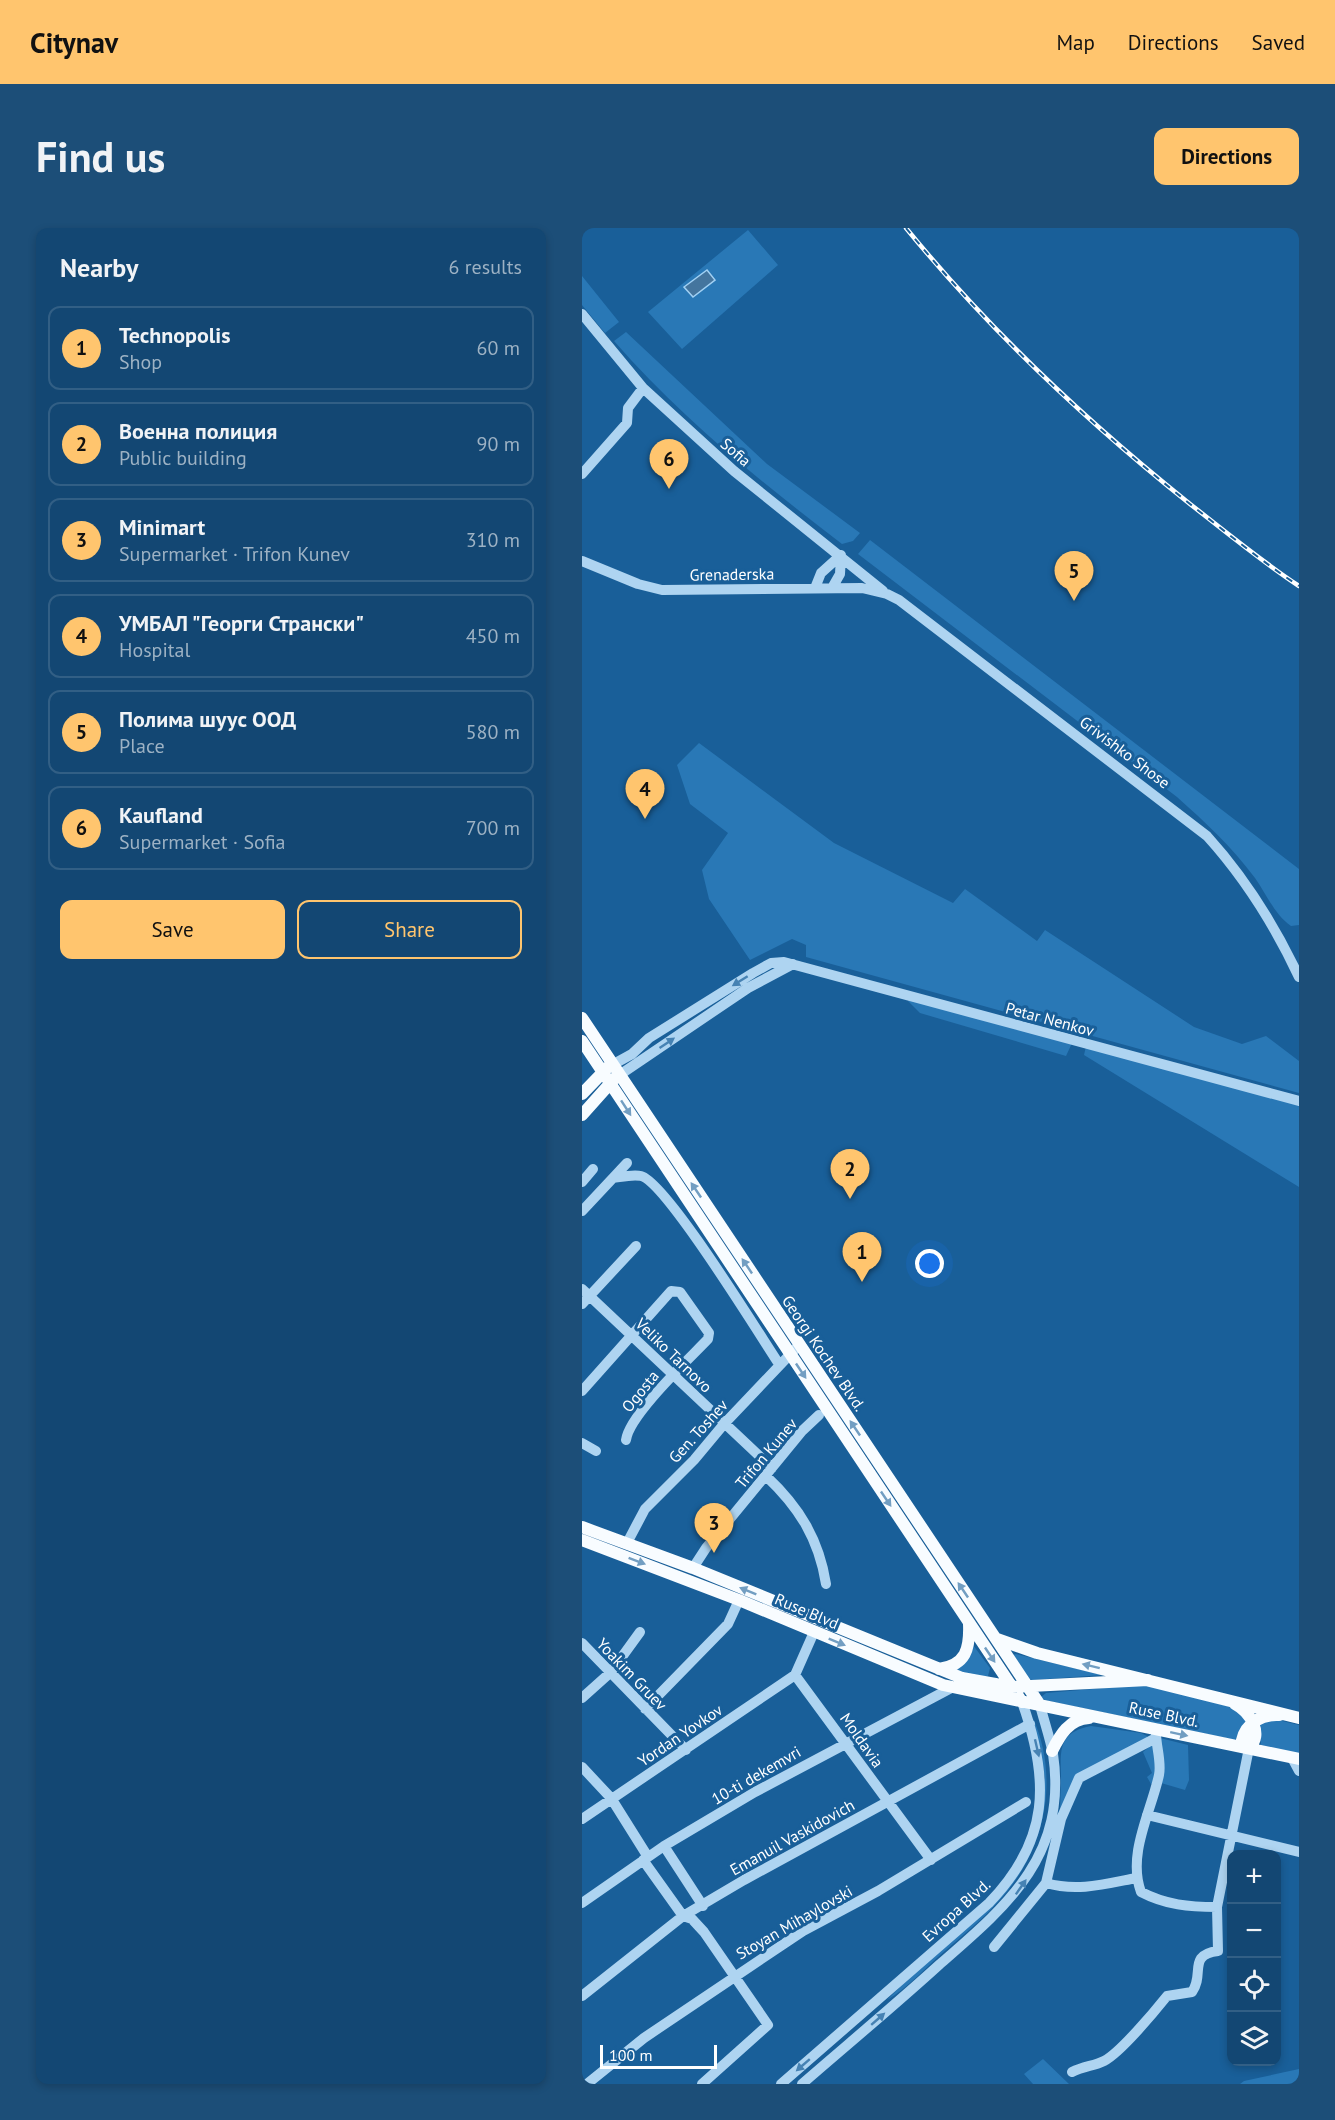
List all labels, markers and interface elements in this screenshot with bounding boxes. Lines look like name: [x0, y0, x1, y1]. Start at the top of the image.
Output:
text: Citynav: [30, 24, 118, 61]
text: Map: [1056, 29, 1095, 56]
text: Directions: [1128, 29, 1219, 56]
text: Saved: [1252, 29, 1305, 56]
button: Directions: [1154, 128, 1299, 185]
text: Find us: [36, 129, 165, 184]
text: Nearby: [60, 251, 138, 284]
text: 6 results: [449, 254, 522, 280]
text: Technopolis: [119, 321, 230, 349]
text: 1: [76, 335, 87, 361]
text: 60 m: [477, 335, 520, 361]
text: Shop: [119, 349, 162, 375]
text: Военна полиция: [119, 417, 277, 445]
text: 2: [76, 431, 87, 457]
text: 90 m: [477, 431, 520, 457]
street label: Sofia: [717, 433, 755, 471]
pin: 6: [650, 440, 688, 489]
text: Public building: [119, 445, 247, 471]
text: Minimart: [119, 513, 205, 541]
text: 3: [76, 527, 87, 553]
text: 310 m: [466, 527, 520, 553]
text: Supermarket · Trifon Kunev: [119, 541, 350, 567]
pin: 5: [1054, 552, 1094, 601]
street label: Grenaderska: [690, 563, 774, 585]
text: УМБАЛ "Георги Странски": [119, 609, 364, 637]
text: 4: [76, 623, 87, 649]
text: 450 m: [466, 623, 520, 649]
text: Hospital: [119, 637, 190, 663]
text: Полима шуус ООД: [119, 705, 296, 733]
street label: Grivishko Shose: [1076, 712, 1174, 792]
text: 5: [76, 719, 87, 745]
text: 580 m: [466, 719, 520, 745]
text: Place: [119, 733, 165, 759]
pin: 4: [626, 770, 664, 819]
text: Kaufland: [119, 801, 203, 829]
text: 6: [76, 815, 87, 841]
text: 700 m: [466, 815, 520, 841]
text: Supermarket · Sofia: [119, 829, 286, 855]
button: Save: [60, 900, 285, 959]
button: Share: [297, 900, 522, 959]
one-way arrow: [732, 976, 748, 987]
street label: Petar Nenkov: [1004, 998, 1097, 1040]
one-way arrow: [659, 1038, 675, 1049]
one-way arrow: [620, 1100, 631, 1116]
pin: 2: [830, 1150, 870, 1199]
one-way arrow: [690, 1183, 702, 1199]
pin: 1: [842, 1232, 882, 1282]
your location: [915, 1249, 944, 1278]
one-way arrow: [741, 1258, 752, 1274]
street label: Georgi Kochev Blvd.: [778, 1291, 870, 1415]
street label: Veliko Tarnovo: [631, 1313, 717, 1397]
one-way arrow: [796, 1363, 807, 1380]
street label: Ogosta: [617, 1366, 663, 1416]
street label: Gen. Toshev: [664, 1395, 732, 1467]
street label: Trifon Kunev: [731, 1414, 801, 1492]
one-way arrow: [850, 1420, 861, 1436]
one-way arrow: [880, 1491, 892, 1507]
pin: 3: [694, 1504, 734, 1553]
one-way arrow: [628, 1557, 646, 1566]
one-way arrow: [957, 1583, 969, 1599]
one-way arrow: [739, 1586, 757, 1595]
street label: Ruse Blvd: [772, 1589, 842, 1633]
street label: Yoakim Gruev: [593, 1634, 672, 1714]
one-way arrow: [828, 1638, 846, 1647]
one-way arrow: [984, 1647, 995, 1663]
one-way arrow: [1081, 1660, 1100, 1670]
street label: Ruse Blvd.: [1127, 1697, 1201, 1731]
street label: Yordan Yovkov: [634, 1699, 726, 1771]
street label: Moldavia: [836, 1709, 888, 1771]
one-way arrow: [1170, 1729, 1189, 1739]
one-way arrow: [1033, 1739, 1042, 1758]
street label: 10-ti dekemvri: [708, 1741, 804, 1809]
street label: Emanuil Vaskidovich: [726, 1794, 858, 1880]
map controls: [1227, 1850, 1281, 2066]
button: +: [1227, 1850, 1281, 1904]
street label: Evropa Blvd.: [918, 1874, 994, 1946]
one-way arrow: [1014, 1879, 1026, 1894]
street label: Stoyan Mihaylovski: [732, 1881, 856, 1963]
button: −: [1227, 1904, 1281, 1958]
button: locate: [1227, 1958, 1281, 2012]
button: layers: [1227, 2012, 1281, 2066]
one-way arrow: [870, 2013, 885, 2026]
scale bar: [600, 2042, 717, 2070]
text: 100 m: [609, 2045, 652, 2065]
one-way arrow: [796, 2058, 811, 2071]

